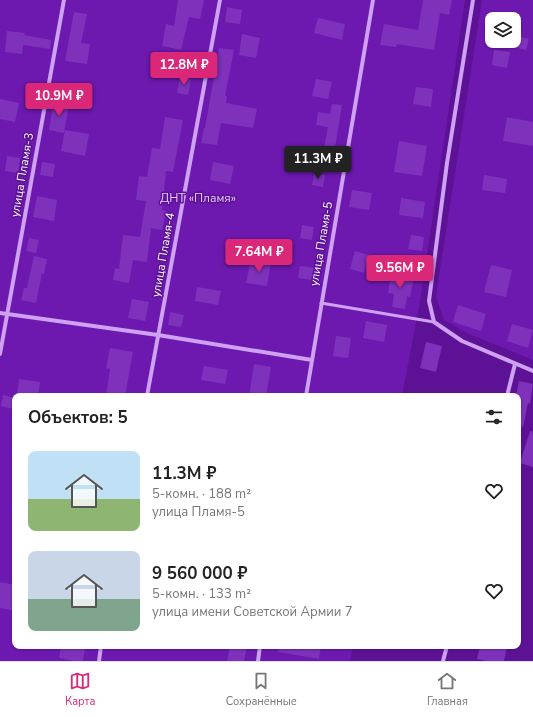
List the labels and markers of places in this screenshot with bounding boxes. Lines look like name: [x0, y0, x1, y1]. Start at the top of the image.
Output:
pin: 12.8M ₽: [147, 52, 221, 86]
pin: 10.9M ₽: [22, 83, 96, 117]
pin: 11.3M ₽: [281, 146, 355, 180]
pin: 7.64M ₽: [222, 239, 296, 273]
pin: 9.56M ₽: [363, 255, 437, 289]

